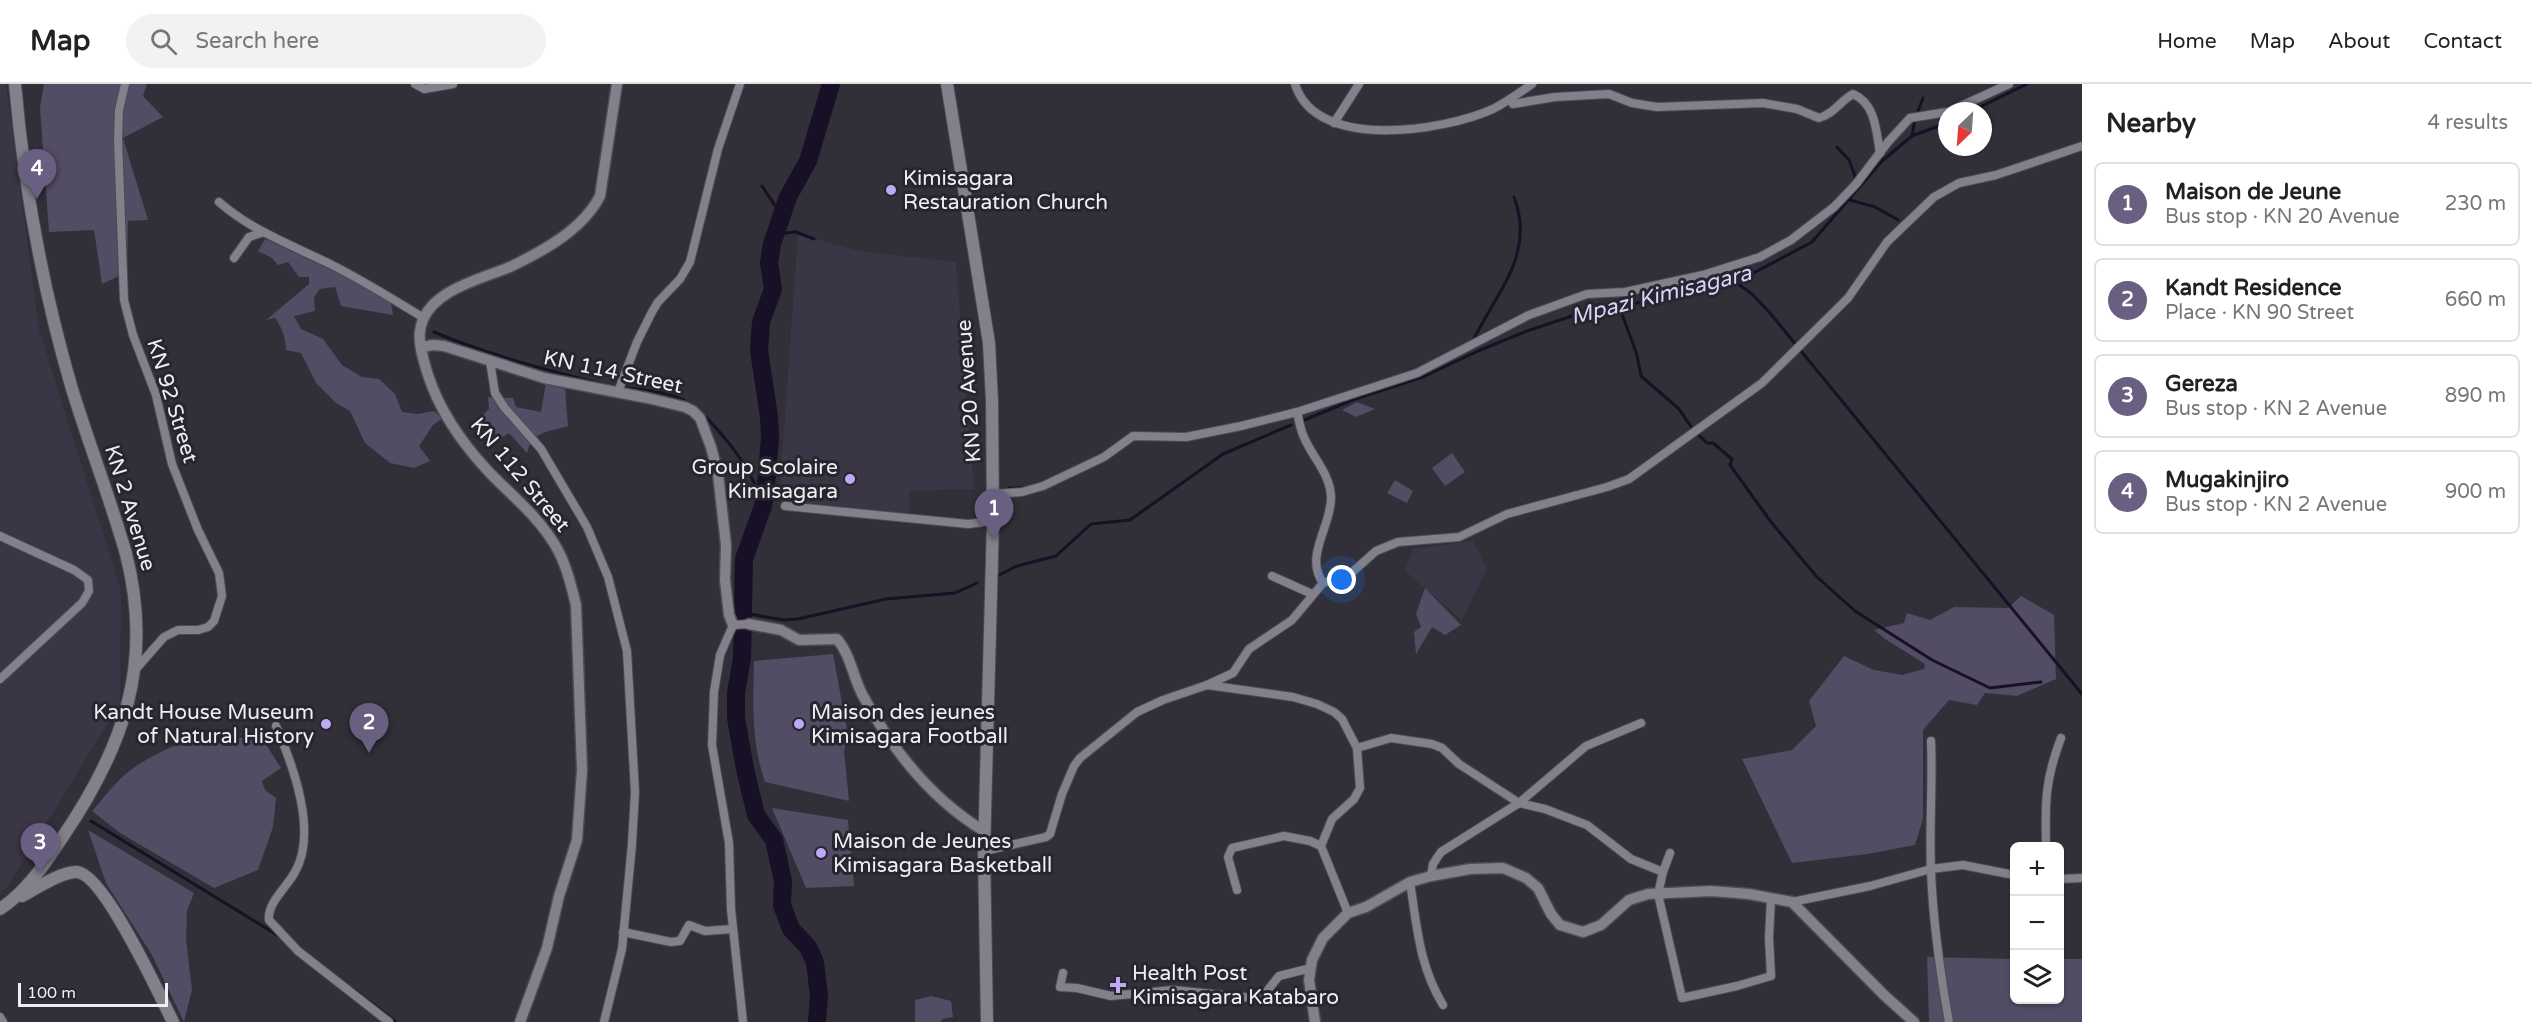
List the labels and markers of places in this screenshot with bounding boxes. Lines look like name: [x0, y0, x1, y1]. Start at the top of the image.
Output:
pin: 4: [18, 150, 57, 199]
place label: Kimisagara Restauration Church: [903, 166, 1108, 215]
marker: Kimisagara Restauration Church: [884, 183, 898, 197]
place label: Group Scolaire Kimisagara: [691, 455, 838, 504]
marker: Group Scolaire Kimisagara: [843, 472, 857, 486]
pin: 1: [974, 490, 1014, 539]
place label: Kandt House Museum of Natural History: [93, 700, 314, 749]
place label: Maison des jeunes Kimisagara Football: [811, 700, 1008, 749]
pin: 2: [350, 704, 388, 753]
marker: Kandt House Museum of Natural History: [319, 717, 333, 731]
marker: Maison des jeunes Kimisagara Football: [792, 717, 806, 731]
pin: 3: [20, 824, 60, 873]
place label: Maison de Jeunes Kimisagara Basketball: [833, 829, 1052, 878]
marker: Maison de Jeunes Kimisagara Basketball: [814, 846, 828, 860]
place label: Health Post Kimisagara Katabaro: [1132, 961, 1339, 1010]
marker: Health Post Kimisagara Katabaro: [1109, 976, 1127, 994]

